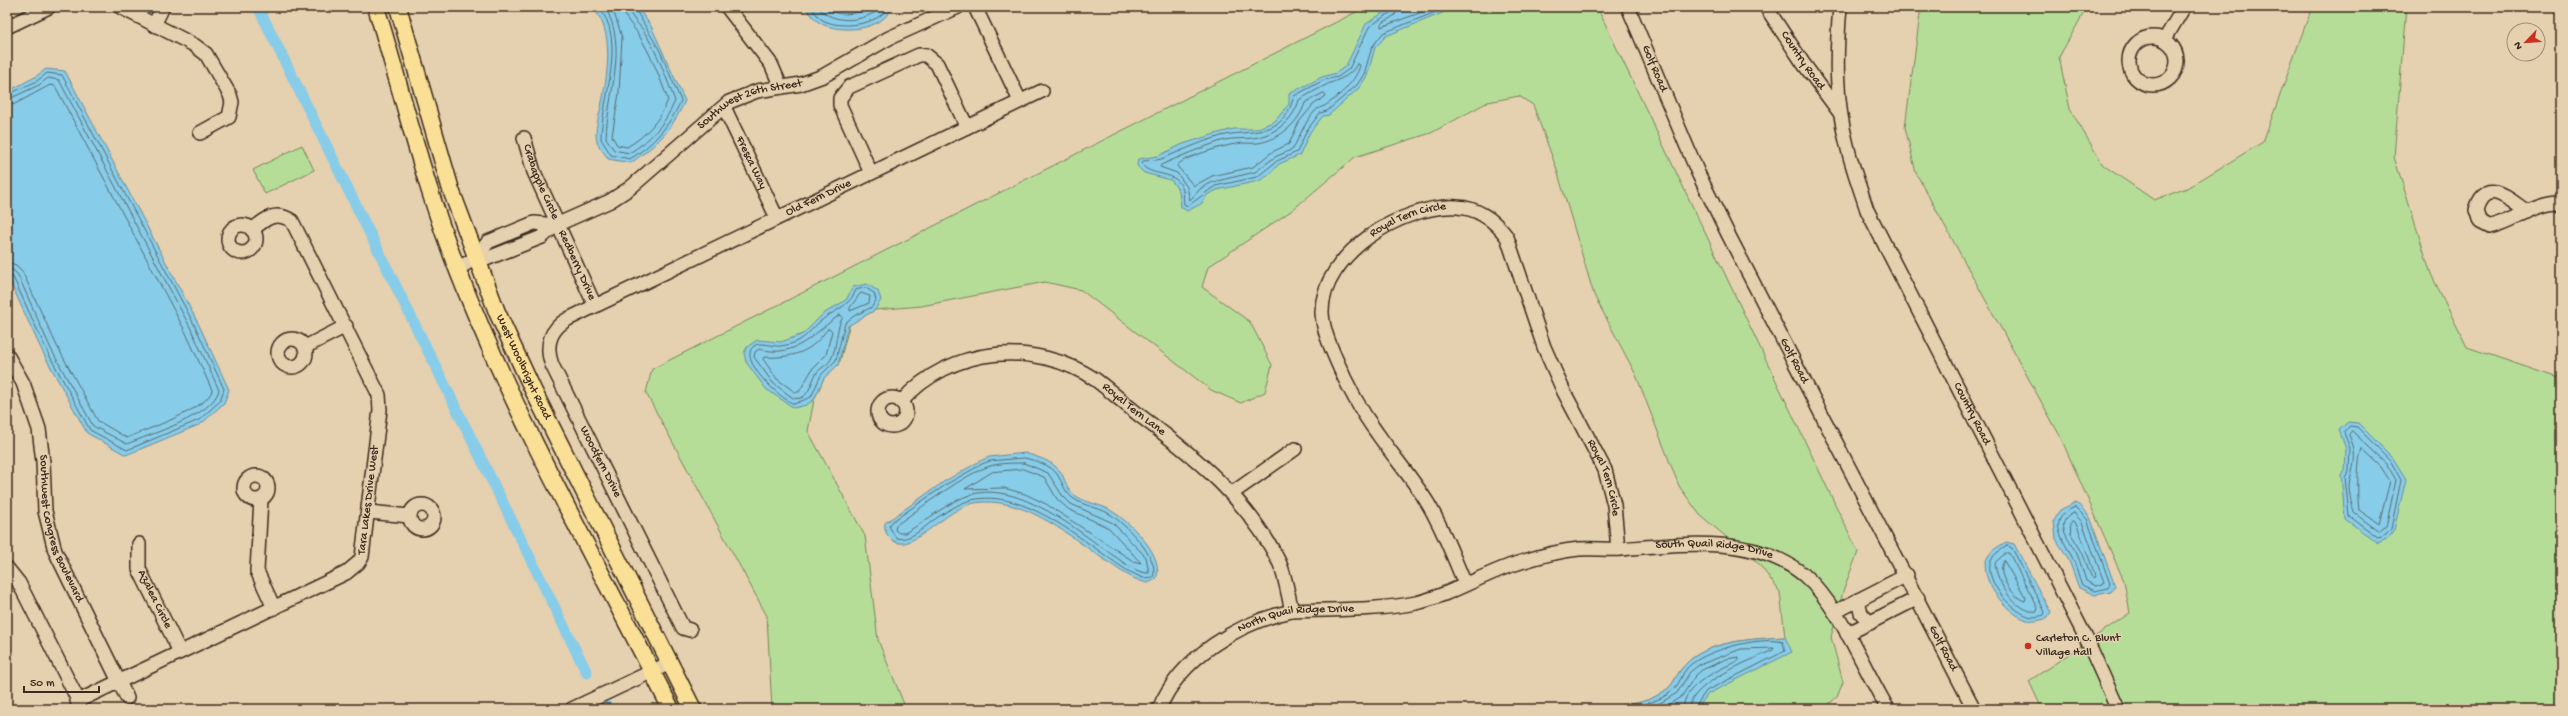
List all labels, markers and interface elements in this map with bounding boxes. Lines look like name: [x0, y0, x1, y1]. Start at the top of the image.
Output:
north arrow: [2506, 22, 2546, 62]
street label: Country Road: [1777, 29, 1828, 94]
text: N: [2512, 40, 2526, 51]
street label: Golf Road: [1638, 43, 1670, 95]
street label: Southwest 26th Street: [695, 77, 804, 133]
street label: Fresca Way: [732, 133, 769, 192]
street label: Crabapple Circle: [519, 143, 562, 223]
street label: Old Fern Drive: [784, 176, 855, 220]
street label: Royal Tern Circle: [1367, 200, 1447, 241]
street label: Redberry Drive: [554, 228, 599, 303]
street label: West Woolbright Road: [492, 313, 554, 423]
street label: Golf Road: [1776, 336, 1812, 387]
street label: Royal Tern Lane: [1099, 380, 1169, 440]
street label: Country Road: [1950, 380, 1994, 448]
street label: Woodfern Drive: [576, 424, 624, 501]
street label: Royal Tern Circle: [1583, 437, 1622, 518]
street label: Tara Lakes Drive West: [355, 444, 383, 557]
street label: Southwest Congress Boulevard: [35, 454, 87, 606]
street label: South Quail Ridge Drive: [1655, 537, 1776, 563]
street label: Azalea Circle: [134, 568, 175, 632]
street label: North Quail Ridge Drive: [1236, 602, 1355, 636]
street label: Golf Road: [1925, 623, 1961, 675]
place label: Carleton C. Blunt Village Hall: [2035, 632, 2121, 660]
marker: Carleton C. Blunt Village Hall: [2023, 641, 2033, 651]
scale bar: [24, 668, 99, 694]
text: 50 m: [30, 677, 55, 691]

